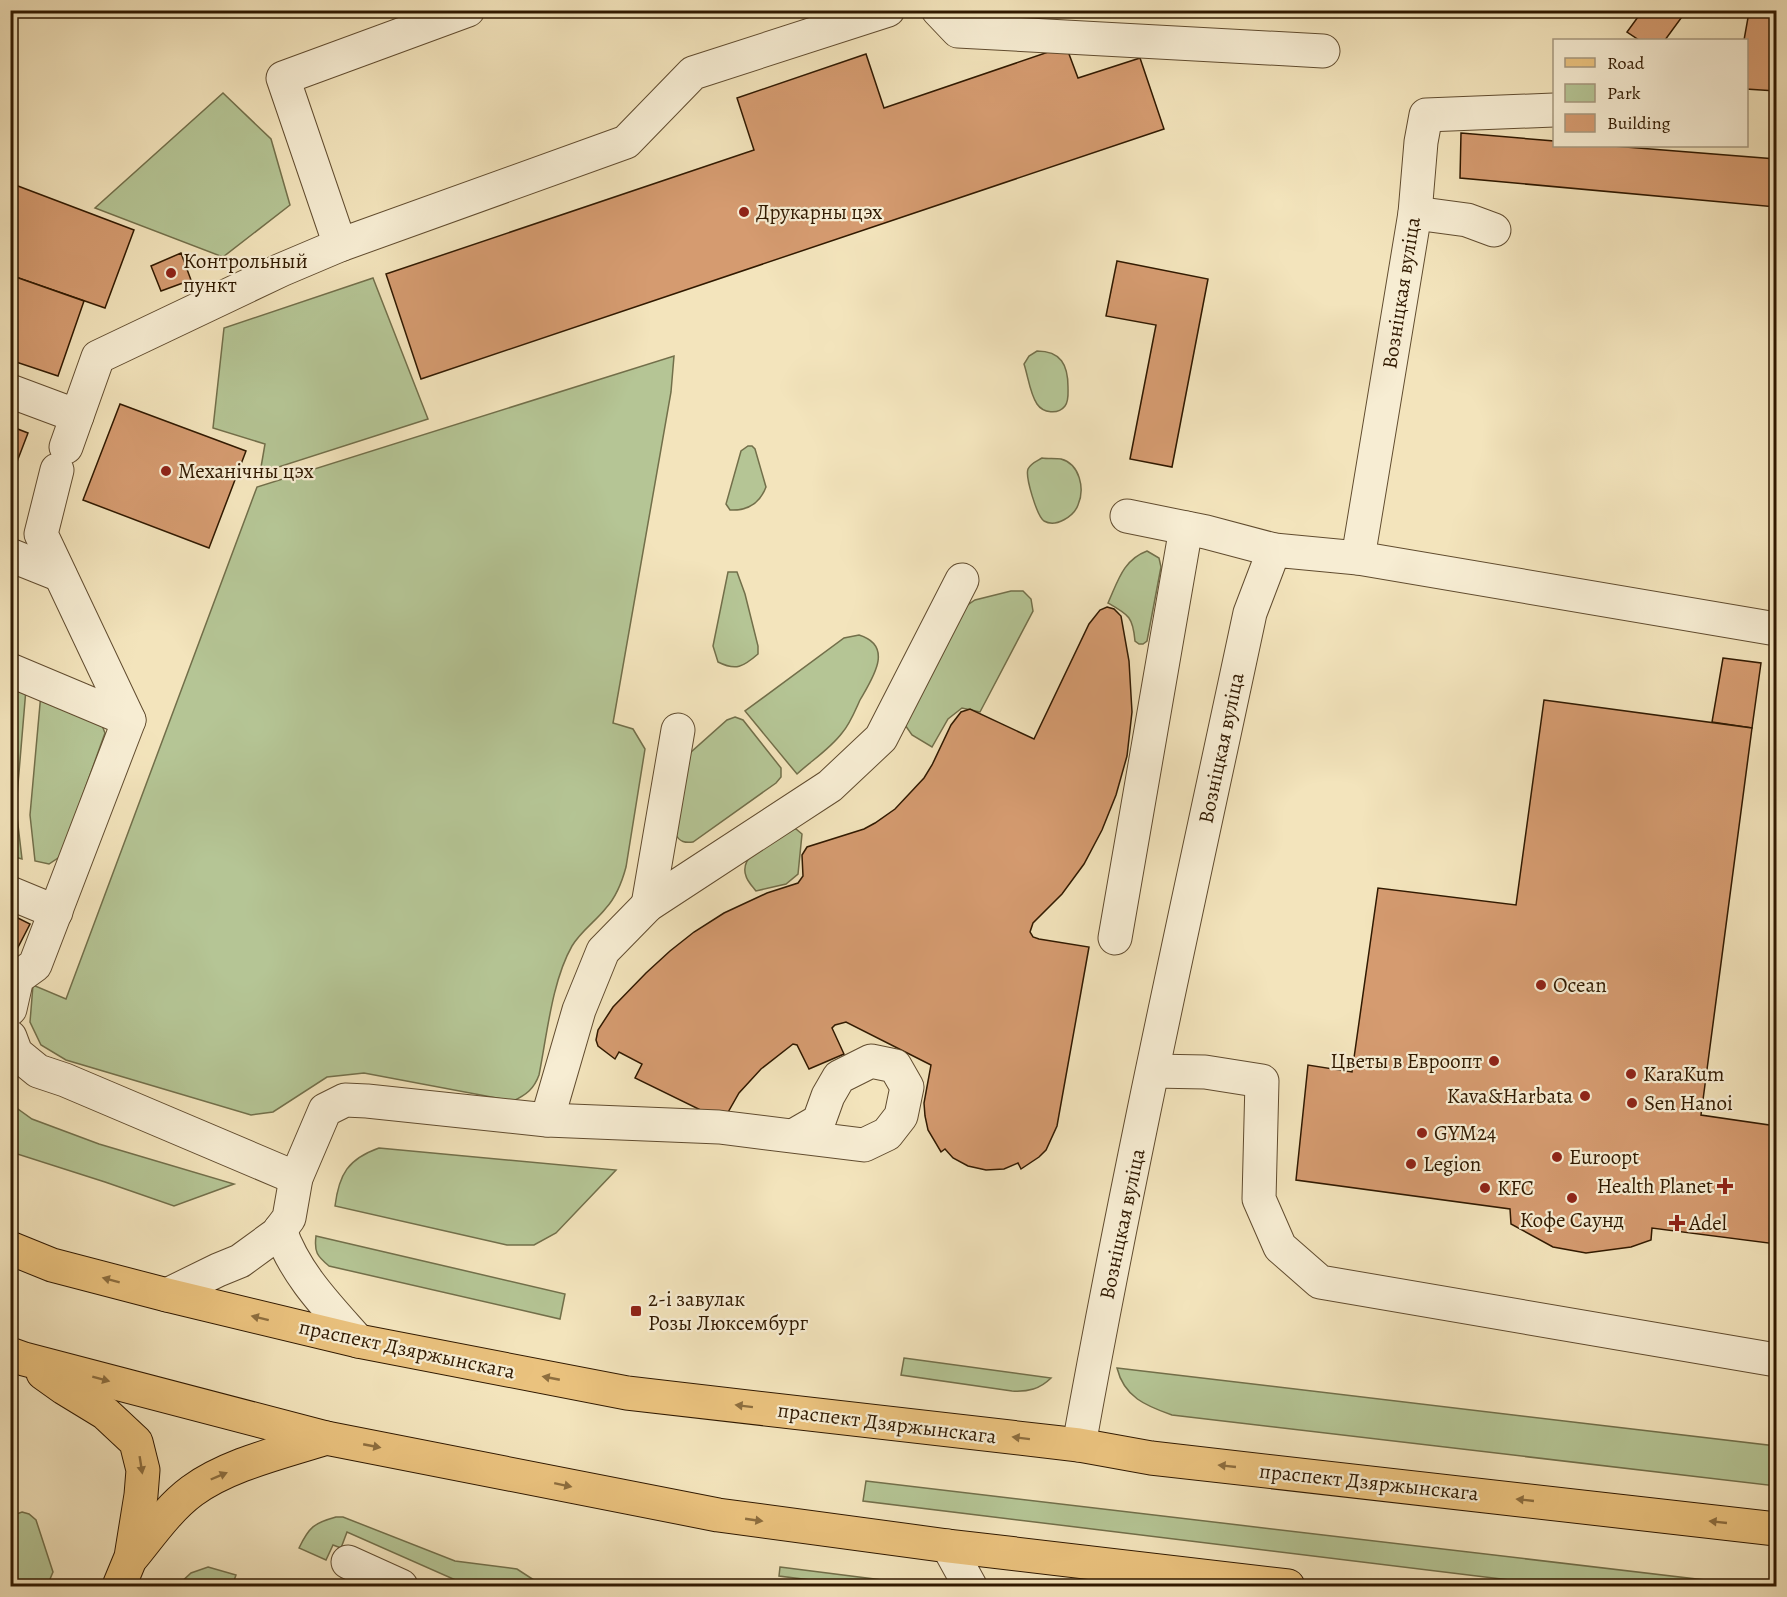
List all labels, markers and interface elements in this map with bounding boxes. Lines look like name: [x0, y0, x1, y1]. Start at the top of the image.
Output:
legend: [1553, 39, 1748, 147]
text: Road: [1607, 51, 1645, 75]
text: Park: [1607, 81, 1641, 105]
text: Building: [1607, 111, 1671, 135]
place label: Друкарны цэх: [756, 198, 883, 226]
marker: Друкарны цэх: [737, 205, 751, 219]
street label: Возніцкая вуліца: [1375, 215, 1427, 371]
place label: Контрольный пункт: [183, 247, 308, 299]
marker: Контрольный пункт: [164, 266, 178, 280]
place label: Механічны цэх: [178, 457, 315, 485]
marker: Механічны цэх: [159, 464, 173, 478]
street label: Возніцкая вуліца: [1191, 670, 1251, 826]
place label: Ocean: [1553, 971, 1607, 999]
marker: Ocean: [1534, 978, 1548, 992]
place label: Цветы в Евроопт: [1331, 1047, 1482, 1075]
marker: Цветы в Евроопт: [1487, 1054, 1501, 1068]
place label: KaraKum: [1643, 1060, 1725, 1088]
marker: KaraKum: [1624, 1067, 1638, 1081]
place label: Kava&Harbata: [1447, 1082, 1573, 1110]
marker: Kava&Harbata: [1578, 1089, 1592, 1103]
place label: Sen Hanoi: [1644, 1089, 1733, 1117]
marker: Sen Hanoi: [1625, 1096, 1639, 1110]
place label: GYM24: [1434, 1119, 1496, 1147]
marker: GYM24: [1415, 1126, 1429, 1140]
place label: Euroopt: [1569, 1143, 1639, 1171]
street label: Возніцкая вуліца: [1092, 1146, 1152, 1302]
place label: Legion: [1423, 1150, 1481, 1178]
marker: Euroopt: [1550, 1150, 1564, 1164]
marker: Legion: [1404, 1157, 1418, 1171]
place label: Health Planet: [1597, 1172, 1713, 1200]
place label: KFC: [1497, 1174, 1534, 1202]
marker: Health Planet: [1718, 1179, 1732, 1193]
marker: KFC: [1478, 1181, 1492, 1195]
marker: Кофе Саунд: [1565, 1191, 1579, 1205]
place label: Кофе Саунд: [1520, 1206, 1624, 1234]
place label: Adel: [1688, 1209, 1727, 1237]
marker: Adel: [1670, 1216, 1684, 1230]
one-way arrow: [102, 1275, 120, 1285]
place label: 2-і завулак Розы Люксембург: [648, 1285, 808, 1337]
marker: 2-і завулак Розы Люксембург: [629, 1304, 643, 1318]
one-way arrow: [251, 1312, 269, 1322]
street label: праспект Дзяржынскага: [296, 1312, 518, 1386]
one-way arrow: [541, 1373, 560, 1382]
one-way arrow: [92, 1375, 110, 1385]
street label: праспект Дзяржынскага: [776, 1396, 998, 1450]
one-way arrow: [734, 1402, 753, 1411]
one-way arrow: [1011, 1434, 1030, 1443]
one-way arrow: [362, 1442, 381, 1451]
one-way arrow: [136, 1456, 145, 1475]
street label: праспект Дзяржынскага: [1258, 1457, 1480, 1507]
one-way arrow: [1217, 1461, 1236, 1471]
one-way arrow: [211, 1471, 229, 1481]
one-way arrow: [553, 1481, 572, 1490]
one-way arrow: [1515, 1495, 1534, 1505]
one-way arrow: [745, 1516, 764, 1525]
one-way arrow: [1709, 1517, 1728, 1527]

